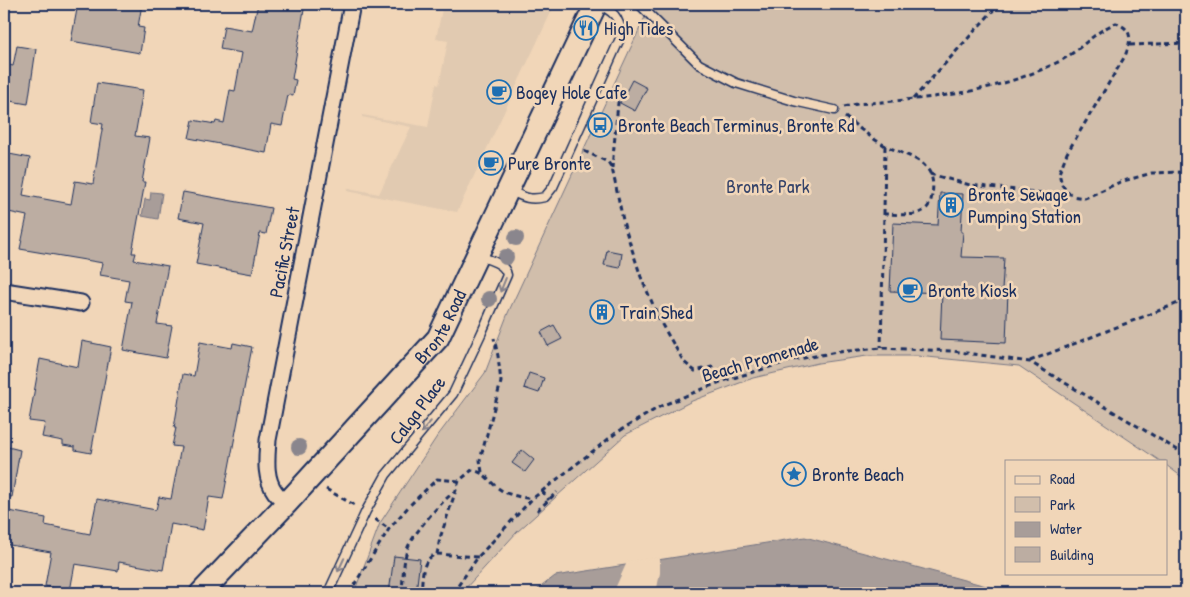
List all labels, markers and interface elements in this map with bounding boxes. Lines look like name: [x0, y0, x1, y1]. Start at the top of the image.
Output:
restaurant icon: High Tides: [573, 15, 599, 41]
place label: High Tides: [604, 15, 673, 41]
cafe icon: Bogey Hole Cafe: [486, 79, 512, 105]
place label: Bogey Hole Cafe: [516, 79, 628, 105]
bus stop icon: Bronte Beach Terminus, Bronte Rd: [587, 112, 613, 138]
place label: Bronte Beach Terminus, Bronte Rd: [618, 112, 855, 138]
cafe icon: Pure Bronte: [478, 150, 504, 176]
place label: Pure Bronte: [508, 150, 592, 176]
park label: Bronte Park: [726, 173, 810, 199]
place label: Bronte Sewage Pumping Station: [968, 181, 1081, 229]
building icon: Bronte Sewage Pumping Station: [938, 192, 964, 218]
street label: Pacific Street: [262, 204, 306, 300]
one-way arrow: [498, 277, 507, 292]
cafe icon: Bronte Kiosk: [897, 277, 923, 303]
place label: Bronte Kiosk: [928, 277, 1017, 303]
street label: Bronte Road: [408, 285, 472, 369]
building icon: Train Shed: [589, 299, 615, 325]
place label: Train Shed: [620, 299, 693, 325]
street label: Beach Promenade: [699, 330, 822, 388]
street label: Calga Place: [383, 370, 452, 450]
one-way arrow: [420, 420, 431, 433]
legend: [1005, 460, 1168, 574]
place icon: Bronte Beach: [781, 461, 807, 487]
place label: Bronte Beach: [812, 461, 904, 487]
text: Road: [1050, 468, 1075, 489]
text: Park: [1050, 494, 1075, 515]
text: Water: [1050, 518, 1082, 539]
text: Building: [1050, 544, 1094, 565]
one-way arrow: [336, 557, 345, 572]

